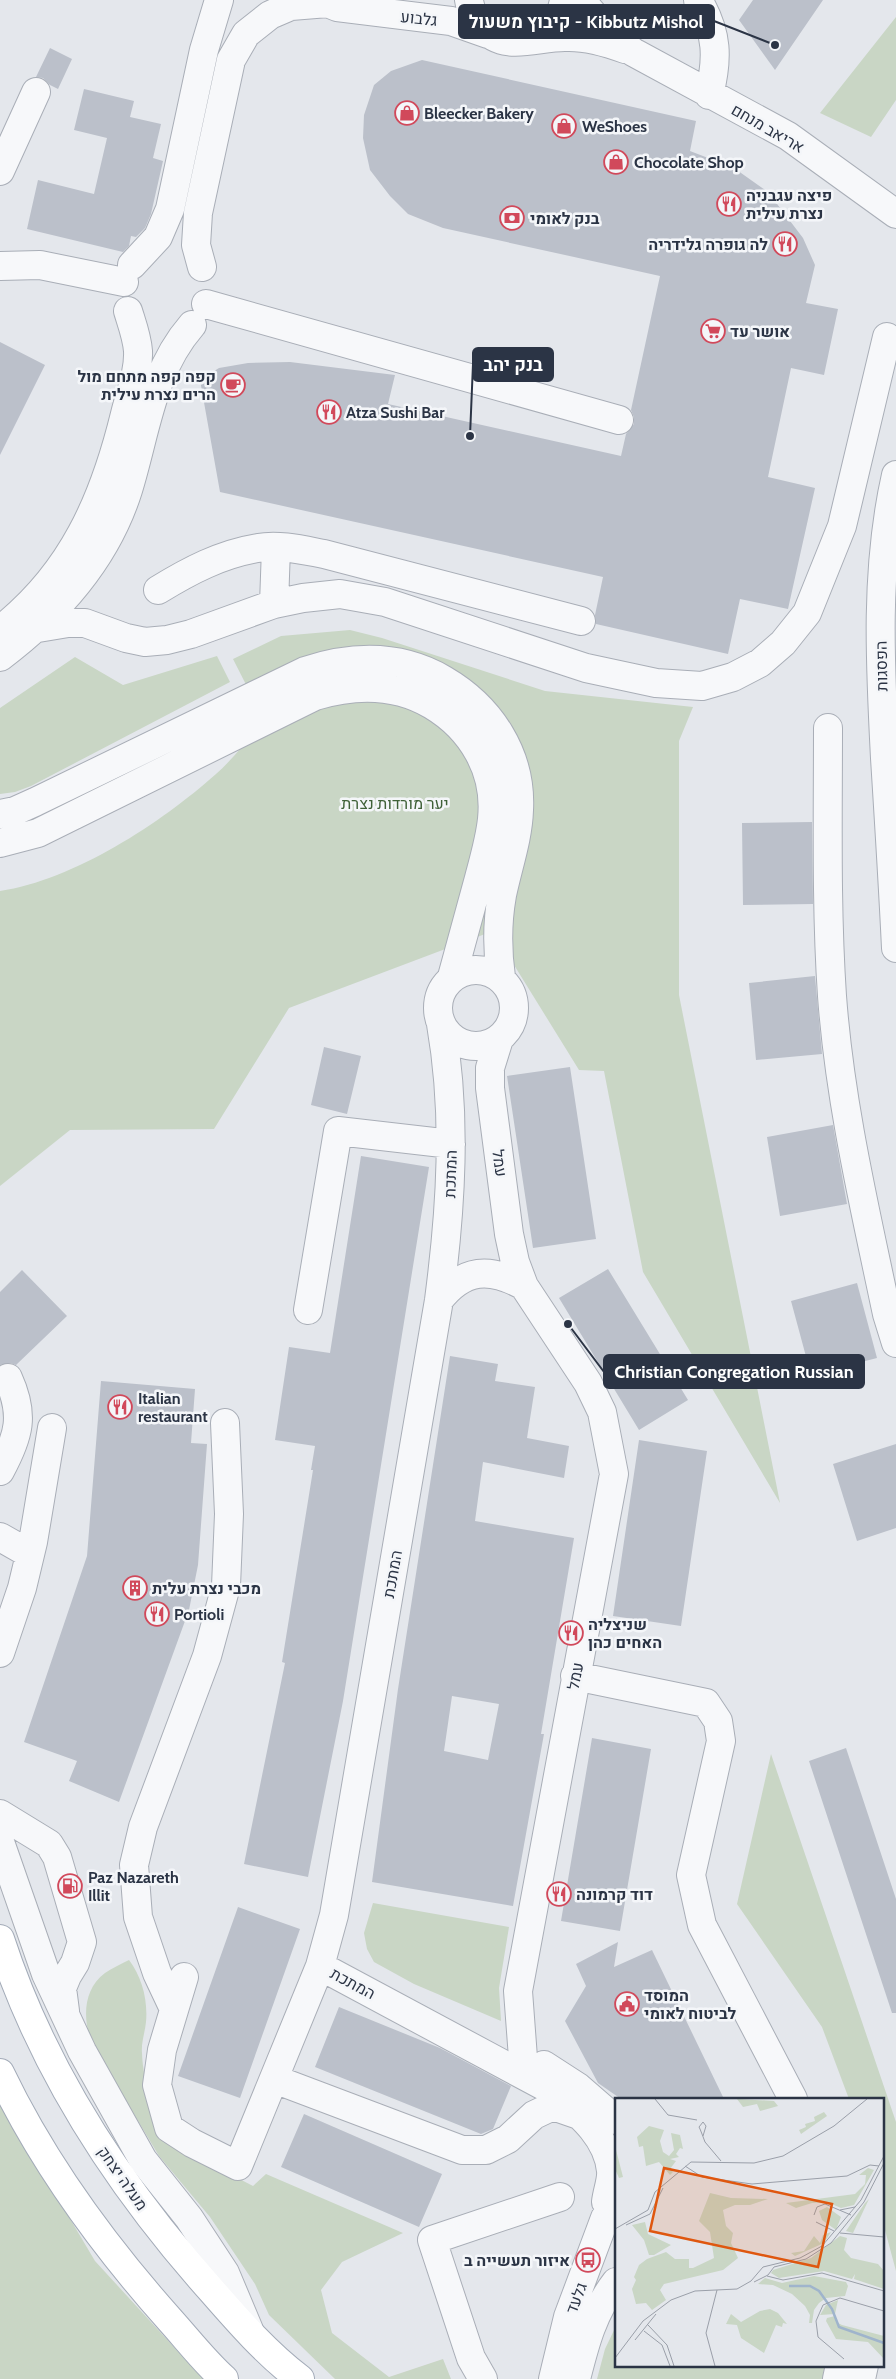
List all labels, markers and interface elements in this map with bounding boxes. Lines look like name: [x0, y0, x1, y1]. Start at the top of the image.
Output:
callout: קיבוץ משעול - Kibbutz Mishol: [459, 5, 714, 38]
street label: גלבוע: [400, 7, 438, 30]
text: קיבוץ משעול - Kibbutz Mishol: [469, 11, 703, 33]
shop icon: Bleecker Bakery: [394, 100, 420, 126]
street label: אריאב מנחם: [728, 100, 808, 157]
place label: Bleecker Bakery: [424, 104, 534, 123]
shop icon: WeShoes: [551, 113, 577, 139]
place label: WeShoes: [582, 117, 647, 136]
shop icon: Chocolate Shop: [603, 149, 629, 175]
place label: Chocolate Shop: [634, 153, 744, 172]
place label: פיצה עגבניה נצרת עילית: [746, 186, 832, 223]
restaurant icon: פיצה עגבניה נצרת עילית: [716, 191, 742, 217]
bank icon: בנק לאומי: [499, 205, 525, 231]
place label: בנק לאומי: [530, 209, 600, 228]
restaurant icon: לה גופרה גלידריה: [772, 231, 798, 257]
place label: לה גופרה גלידריה: [648, 235, 768, 254]
supermarket icon: אושר עד: [700, 318, 726, 344]
place label: אושר עד: [730, 322, 790, 341]
callout: בנק יהב: [473, 348, 553, 381]
text: בנק יהב: [483, 354, 543, 376]
place label: קפה קפה מתחם מול הרים נצרת עילית: [78, 367, 216, 404]
cafe icon: קפה קפה מתחם מול הרים נצרת עילית: [220, 372, 246, 398]
restaurant icon: Atza Sushi Bar: [316, 399, 342, 425]
place label: Atza Sushi Bar: [346, 403, 445, 422]
street label: הפסגות: [872, 641, 891, 691]
park label: יער מורדות נצרת: [341, 794, 449, 813]
street label: עמל: [488, 1148, 511, 1178]
street label: המתכת: [440, 1150, 461, 1198]
callout: Christian Congregation Russian: [604, 1355, 864, 1388]
text: Christian Congregation Russian: [614, 1361, 854, 1383]
place label: Italian restaurant: [138, 1389, 208, 1426]
restaurant icon: Italian restaurant: [107, 1394, 133, 1420]
street label: המתכת: [379, 1549, 406, 1599]
building icon: מכבי נצרת עלית: [122, 1575, 148, 1601]
place label: מכבי נצרת עלית: [152, 1579, 261, 1598]
restaurant icon: Portioli: [144, 1601, 170, 1627]
place label: Portioli: [174, 1605, 224, 1624]
place label: שניצליה האחים כהן: [588, 1615, 662, 1652]
restaurant icon: שניצליה האחים כהן: [558, 1620, 584, 1646]
street label: עמל: [564, 1661, 587, 1691]
place label: Paz Nazareth Illit: [88, 1868, 179, 1905]
fuel station icon: Paz Nazareth Illit: [57, 1873, 83, 1899]
restaurant icon: דוד קרמונה: [546, 1881, 572, 1907]
place label: דוד קרמונה: [576, 1885, 653, 1904]
street label: המתכת: [327, 1964, 378, 2003]
place label: המוסד לביטוח לאומי: [644, 1986, 737, 2023]
public building icon: המוסד לביטוח לאומי: [614, 1991, 640, 2017]
inset map: [615, 2098, 884, 2366]
street label: מעלה יצחק: [94, 2143, 152, 2214]
bus stop icon: איזור תעשייה ב: [575, 2247, 601, 2273]
place label: איזור תעשייה ב: [464, 2251, 570, 2270]
street label: גלעד: [562, 2280, 591, 2317]

